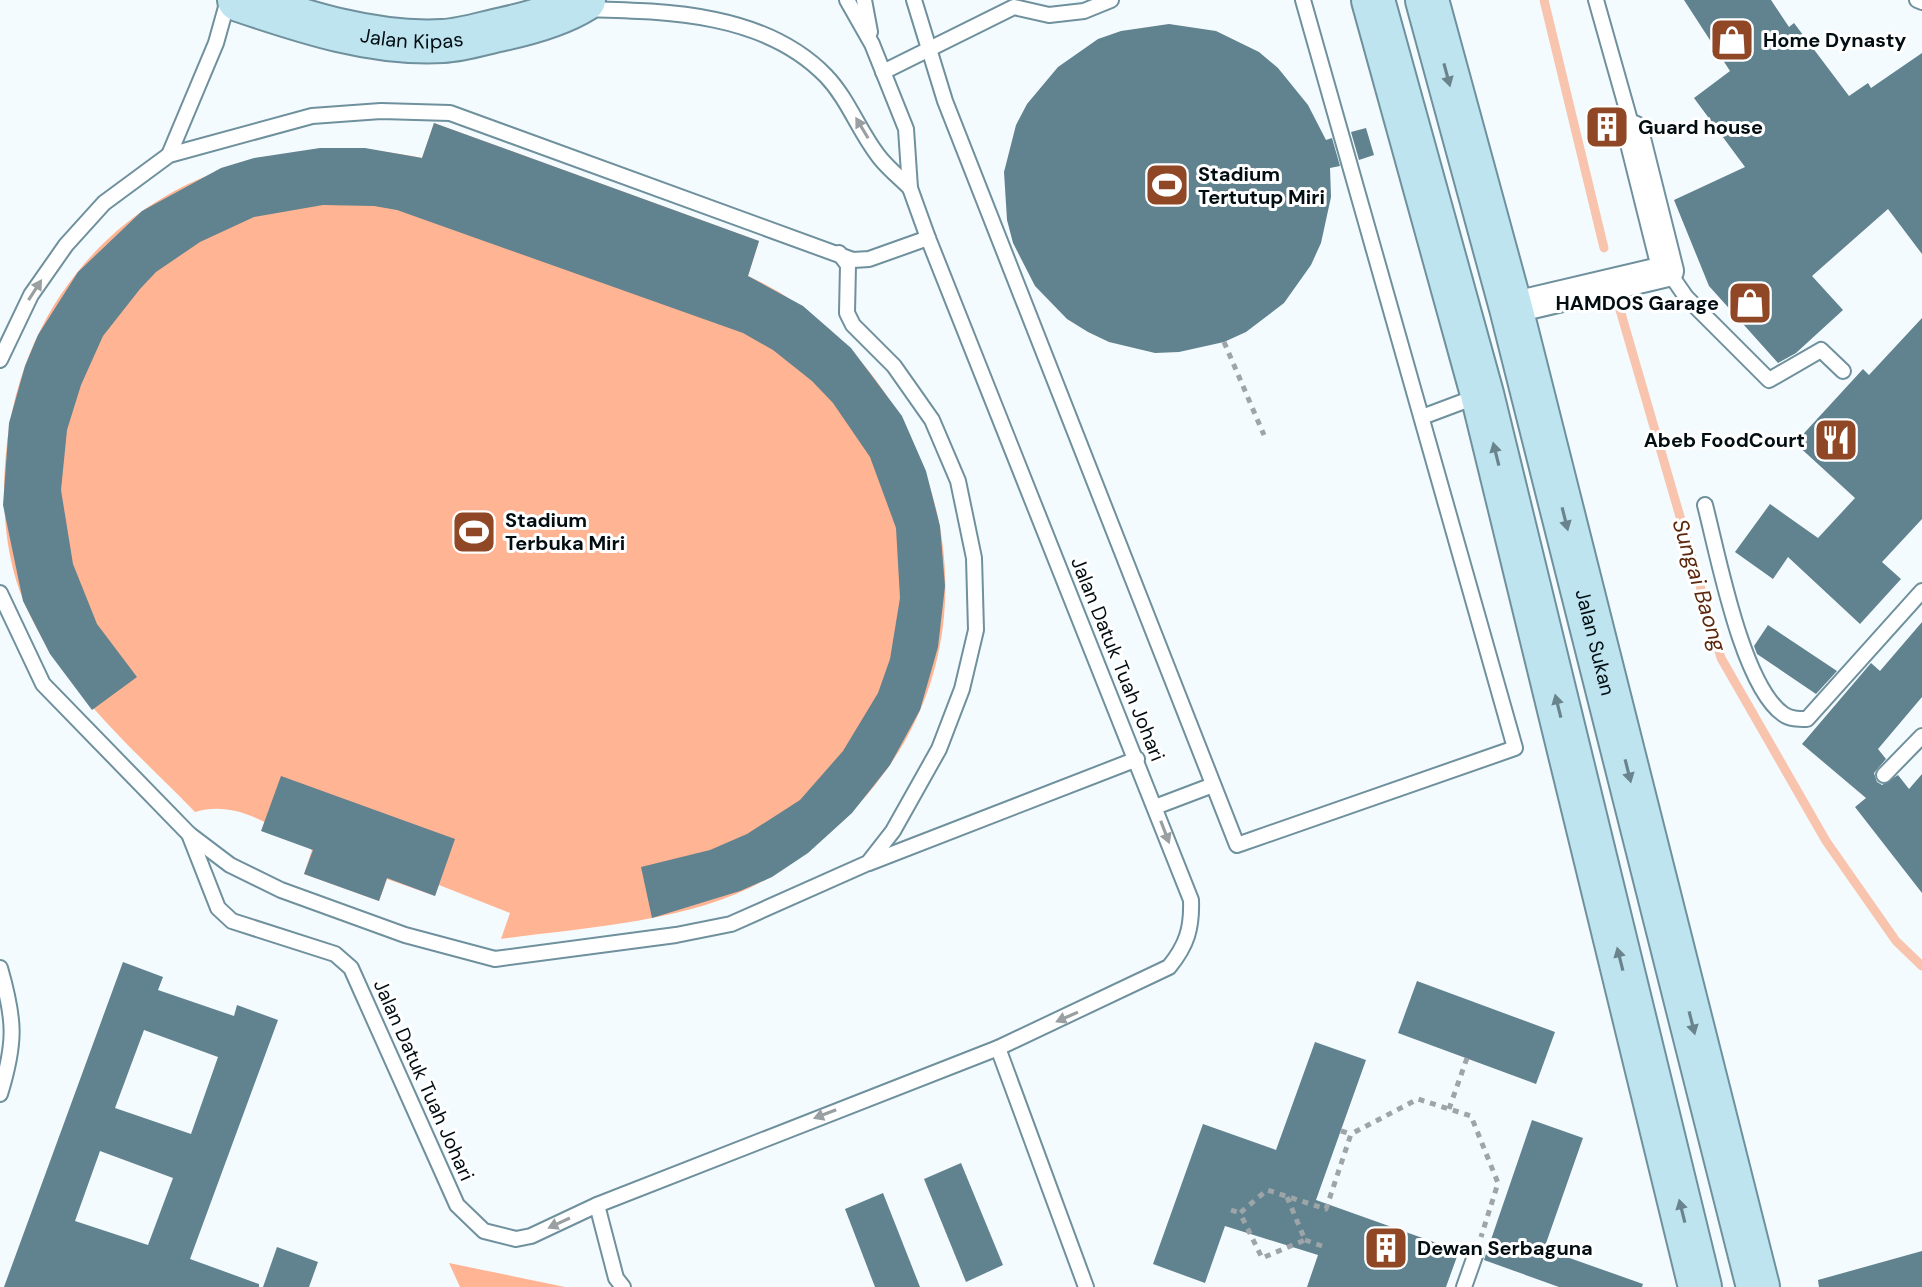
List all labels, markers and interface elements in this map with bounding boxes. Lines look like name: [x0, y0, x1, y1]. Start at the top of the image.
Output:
shop icon: Home Dynasty: [1708, 16, 1756, 64]
street label: Jalan Kipas: [358, 22, 465, 55]
place label: Home Dynasty: [1763, 27, 1906, 53]
one-way arrow: [1442, 63, 1454, 88]
building icon: Guard house: [1583, 103, 1631, 151]
place label: Guard house: [1638, 114, 1763, 140]
one-way arrow: [855, 117, 869, 139]
sports icon: Stadium Tertutup Miri: [1143, 161, 1191, 209]
place label: Stadium Tertutup Miri: [1198, 161, 1325, 210]
shop icon: HAMDOS Garage: [1726, 279, 1774, 327]
one-way arrow: [28, 280, 43, 301]
place label: HAMDOS Garage: [1555, 290, 1719, 316]
restaurant icon: Abeb FoodCourt: [1812, 416, 1860, 464]
place label: Abeb FoodCourt: [1644, 427, 1805, 453]
one-way arrow: [1490, 441, 1502, 466]
place label: Stadium Terbuka Miri: [505, 507, 625, 556]
one-way arrow: [1559, 507, 1571, 532]
sports icon: Stadium Terbuka Miri: [450, 508, 498, 556]
water label: Sungai Baong: [1666, 515, 1734, 656]
street label: Jalan Datuk Tuah Johari: [1065, 553, 1171, 765]
street label: Jalan Sukan: [1569, 586, 1621, 698]
one-way arrow: [1552, 694, 1564, 719]
one-way arrow: [1623, 759, 1635, 784]
one-way arrow: [1159, 820, 1172, 844]
one-way arrow: [1613, 946, 1626, 971]
street label: Jalan Datuk Tuah Johari: [368, 975, 480, 1185]
one-way arrow: [1055, 1010, 1078, 1023]
one-way arrow: [1686, 1011, 1698, 1036]
one-way arrow: [813, 1108, 837, 1121]
one-way arrow: [1675, 1199, 1687, 1224]
one-way arrow: [547, 1216, 571, 1230]
building icon: Dewan Serbaguna: [1362, 1224, 1410, 1272]
place label: Dewan Serbaguna: [1417, 1235, 1593, 1261]

